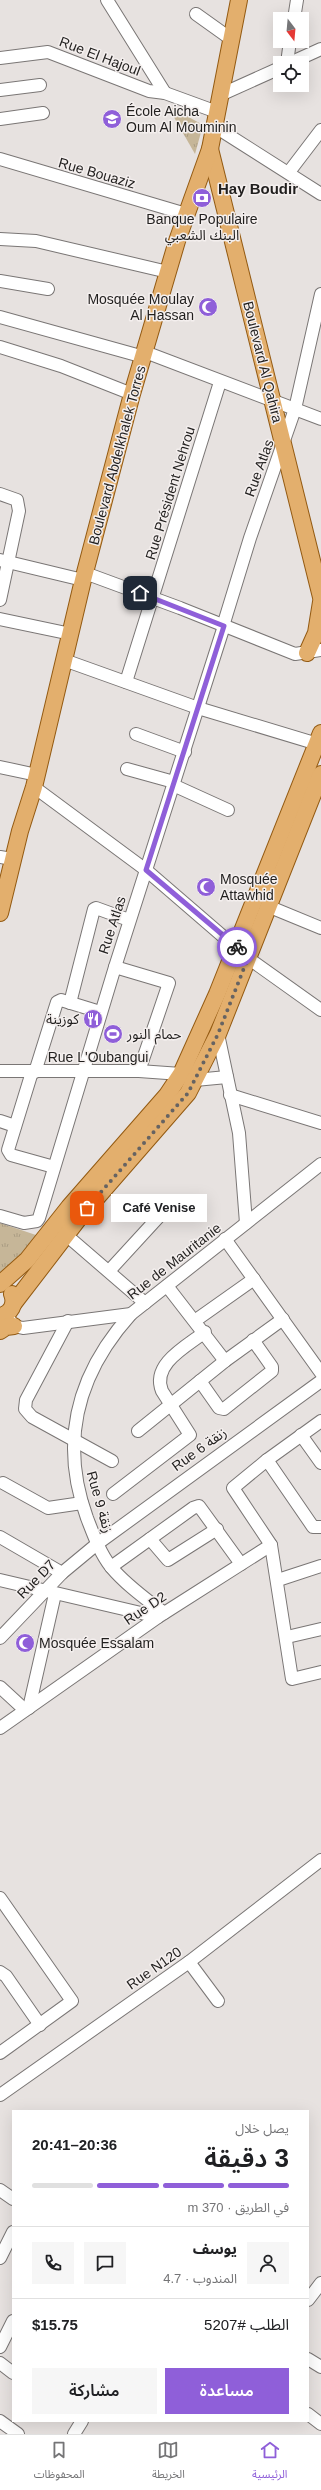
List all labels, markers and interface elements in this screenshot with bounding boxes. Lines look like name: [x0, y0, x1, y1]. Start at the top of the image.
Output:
north arrow: [273, 12, 309, 48]
map controls: [273, 12, 309, 92]
street label: Rue El Hajoul: [57, 33, 143, 79]
button: locate: [273, 56, 309, 92]
place label: École Aicha Oum Al Mouminin: [126, 103, 236, 135]
school or university icon: École Aicha Oum Al Mouminin: [101, 108, 123, 130]
street label: Rue Bouaziz: [57, 154, 137, 192]
district label: Hay Boudir: [218, 180, 298, 197]
bank icon: Banque Populaire البنك الشعبي: [191, 187, 213, 209]
place label: Banque Populaire البنك الشعبي: [146, 211, 258, 246]
place label: Mosquée Moulay Al Hassan: [87, 291, 194, 323]
mosque icon: Mosquée Moulay Al Hassan: [197, 296, 219, 318]
street label: Boulevard Al Qahira: [240, 300, 286, 425]
street label: Boulevard Abdelkhalek Torres: [85, 364, 149, 546]
street label: Rue Président Nehrou: [142, 424, 198, 562]
street label: Rue Atlas: [241, 437, 277, 499]
pin: [123, 576, 157, 610]
icon: home: [129, 582, 151, 604]
place label: Mosquée Attawhid: [220, 871, 278, 903]
mosque icon: Mosquée Attawhid: [195, 876, 217, 898]
street label: Rue Atlas: [95, 894, 129, 956]
courier: [217, 927, 257, 967]
icon: bike: [226, 936, 248, 958]
restaurant icon: كوزينة: [82, 1008, 104, 1030]
place label: كوزينة: [46, 1011, 79, 1028]
sports icon: حمام النور: [102, 1023, 124, 1045]
place label: حمام النور: [126, 1026, 182, 1045]
street label: Rue L'Oubangui: [48, 1049, 148, 1065]
pin: [70, 1191, 104, 1225]
callout: Café Venise: [111, 1194, 207, 1222]
icon: bag: [76, 1197, 98, 1219]
text: Café Venise: [123, 1200, 196, 1215]
street label: Rue de Mauritanie: [124, 1219, 224, 1303]
street label: Rue 6 زنقة: [169, 1424, 230, 1475]
street label: Rue 9 زنقة: [83, 1469, 116, 1535]
street label: Rue D7: [14, 1556, 58, 1602]
street label: Rue D2: [121, 1588, 169, 1628]
mosque icon: Mosquée Essalam: [14, 1632, 36, 1654]
place label: Mosquée Essalam: [39, 1635, 154, 1651]
street label: Rue N120: [124, 1943, 185, 1993]
text: يصل خلال: [235, 2121, 289, 2136]
text: 20:36–20:41: [32, 2136, 117, 2153]
text: 3 دقيقة: [204, 2143, 289, 2173]
text: في الطريق · 370 m: [187, 2200, 289, 2215]
text: يوسف: [193, 2240, 237, 2257]
button: phone: [32, 2242, 74, 2284]
button: chat: [84, 2242, 126, 2284]
button: person: [247, 2242, 289, 2284]
text: المندوب · 4.7: [163, 2271, 237, 2286]
text: $15.75: [32, 2316, 78, 2333]
text: الطلب #5207: [204, 2316, 289, 2333]
button: مشاركة: [32, 2368, 157, 2414]
button: مساعدة: [165, 2368, 289, 2414]
tab: المحفوظات: [34, 2439, 85, 2486]
tab: الخريطة: [152, 2439, 185, 2486]
tab: الرئيسية: [252, 2439, 287, 2486]

